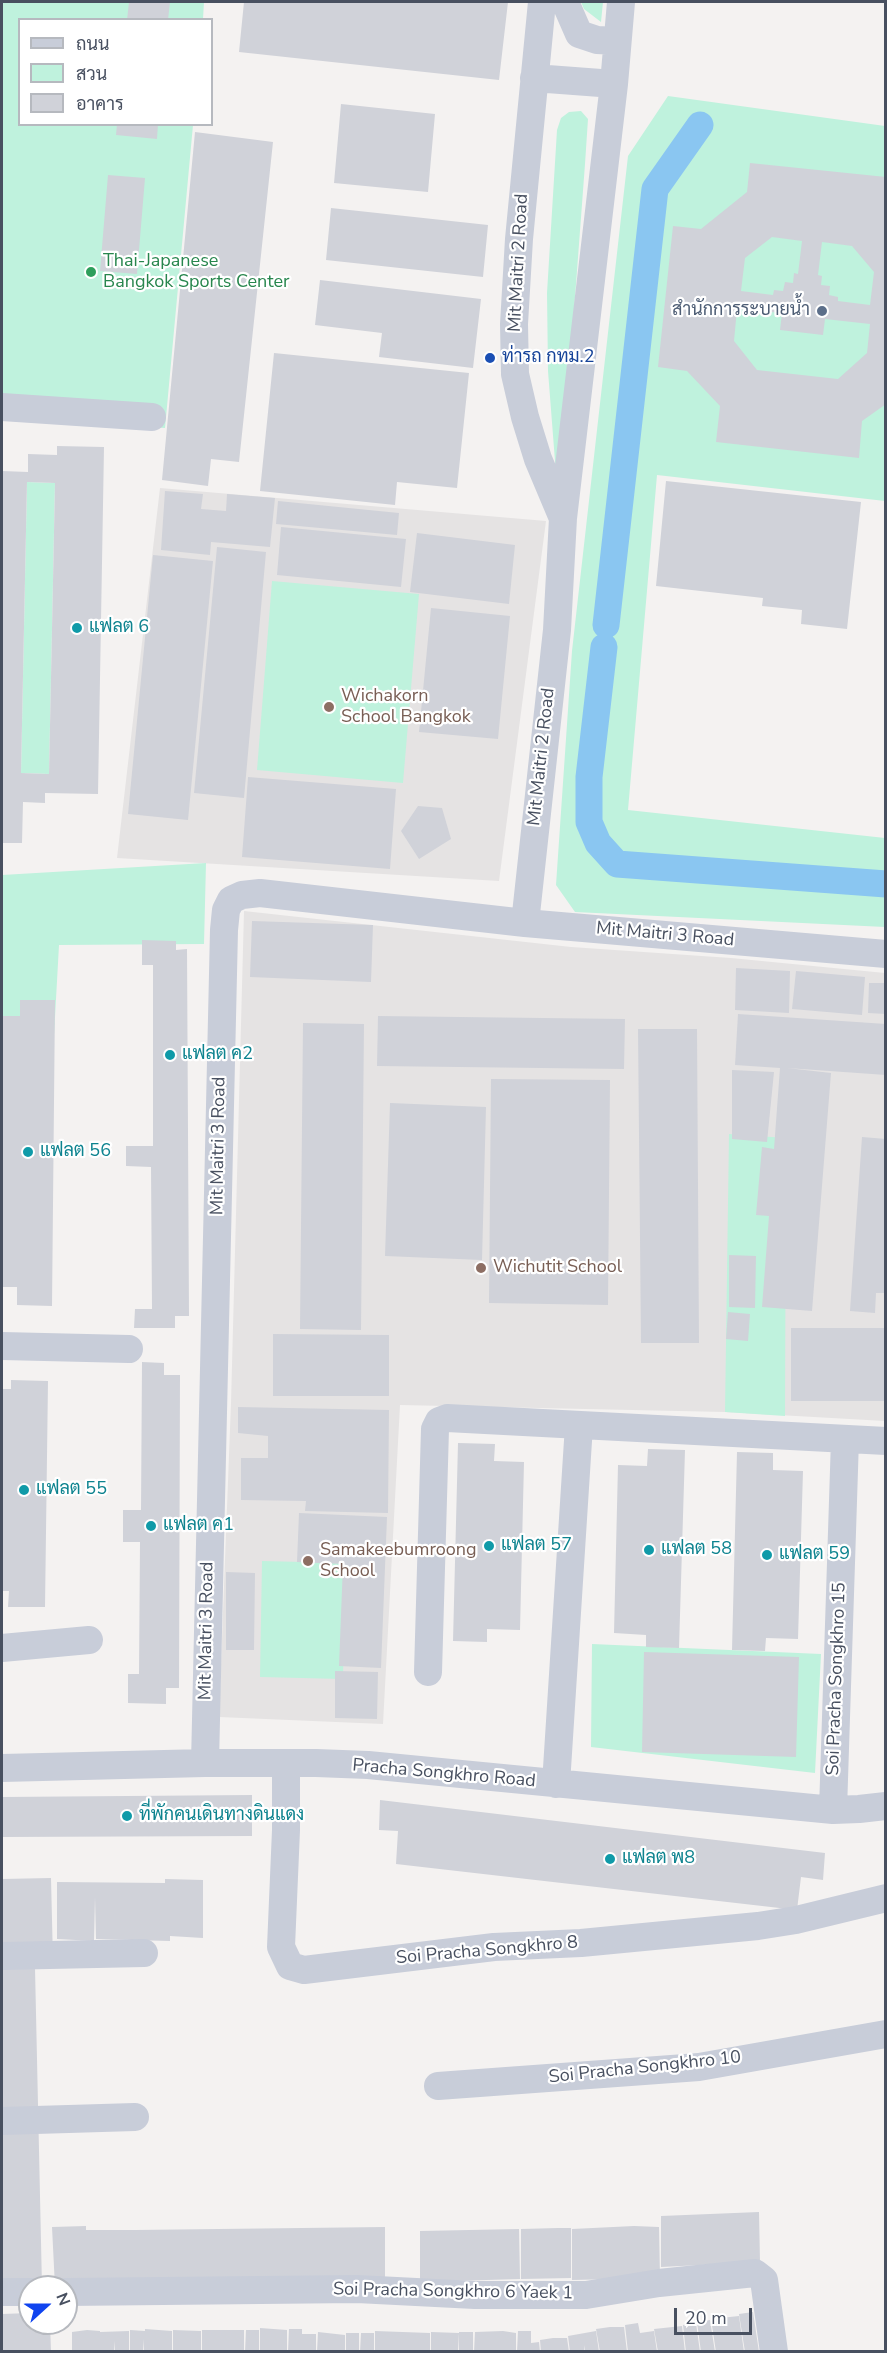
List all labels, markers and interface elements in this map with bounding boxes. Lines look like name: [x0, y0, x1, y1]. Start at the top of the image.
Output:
legend: [18, 18, 213, 126]
text: ถนน: [76, 32, 109, 56]
text: สวน: [76, 62, 107, 86]
text: อาคาร: [76, 92, 124, 116]
street label: Mit Maitri 2 Road: [505, 193, 533, 333]
place label: Thai-Japanese Bangkok Sports Center: [103, 251, 289, 294]
marker: Thai-Japanese Bangkok Sports Center: [84, 265, 98, 279]
place label: สำนักการระบายน้ำ: [672, 300, 810, 322]
marker: สำนักการระบายน้ำ: [815, 304, 829, 318]
place label: ท่ารถ กทม.2: [502, 347, 595, 369]
marker: ท่ารถ กทม.2: [483, 351, 497, 365]
place label: แฟลต 6: [89, 617, 149, 639]
marker: แฟลต 6: [70, 621, 84, 635]
place label: Wichakorn School Bangkok: [341, 686, 471, 728]
street label: Mit Maitri 2 Road: [524, 687, 560, 827]
marker: Wichakorn School Bangkok: [322, 700, 336, 714]
street label: Mit Maitri 3 Road: [595, 918, 735, 952]
place label: แฟลต ค2: [182, 1044, 253, 1066]
marker: แฟลต ค2: [163, 1048, 177, 1062]
street label: Mit Maitri 3 Road: [207, 1077, 231, 1215]
place label: แฟลต 56: [40, 1141, 111, 1163]
marker: แฟลต 56: [21, 1145, 35, 1159]
place label: Wichutit School: [493, 1257, 622, 1279]
marker: Wichutit School: [474, 1261, 488, 1275]
place label: แฟลต 55: [36, 1479, 107, 1501]
marker: แฟลต 55: [17, 1483, 31, 1497]
place label: แฟลต ค1: [163, 1515, 234, 1537]
marker: แฟลต ค1: [144, 1519, 158, 1533]
place label: แฟลต 57: [501, 1535, 572, 1557]
marker: แฟลต 57: [482, 1539, 496, 1553]
place label: แฟลต 58: [661, 1539, 732, 1561]
place label: Samakeebumroong School: [320, 1540, 477, 1582]
marker: แฟลต 58: [642, 1543, 656, 1557]
place label: แฟลต 59: [779, 1544, 850, 1566]
marker: แฟลต 59: [760, 1548, 774, 1562]
marker: Samakeebumroong School: [301, 1554, 315, 1568]
street label: Mit Maitri 3 Road: [195, 1562, 219, 1700]
street label: Soi Pracha Songkhro 15: [823, 1582, 851, 1776]
street label: Pracha Songkhro Road: [352, 1755, 536, 1793]
place label: ที่พักคนเดินทางดินแดง: [139, 1805, 304, 1827]
marker: ที่พักคนเดินทางดินแดง: [120, 1809, 134, 1823]
place label: แฟลต พ8: [622, 1848, 695, 1870]
marker: แฟลต พ8: [603, 1852, 617, 1866]
street label: Soi Pracha Songkhro 8: [395, 1932, 579, 1970]
street label: Soi Pracha Songkhro 10: [548, 2047, 742, 2089]
north arrow: [18, 2275, 78, 2335]
street label: Soi Pracha Songkhro 6 Yaek 1: [333, 2279, 573, 2305]
text: N: [51, 2290, 75, 2309]
scale bar: [677, 2296, 755, 2334]
text: 20 m: [685, 2306, 727, 2330]

